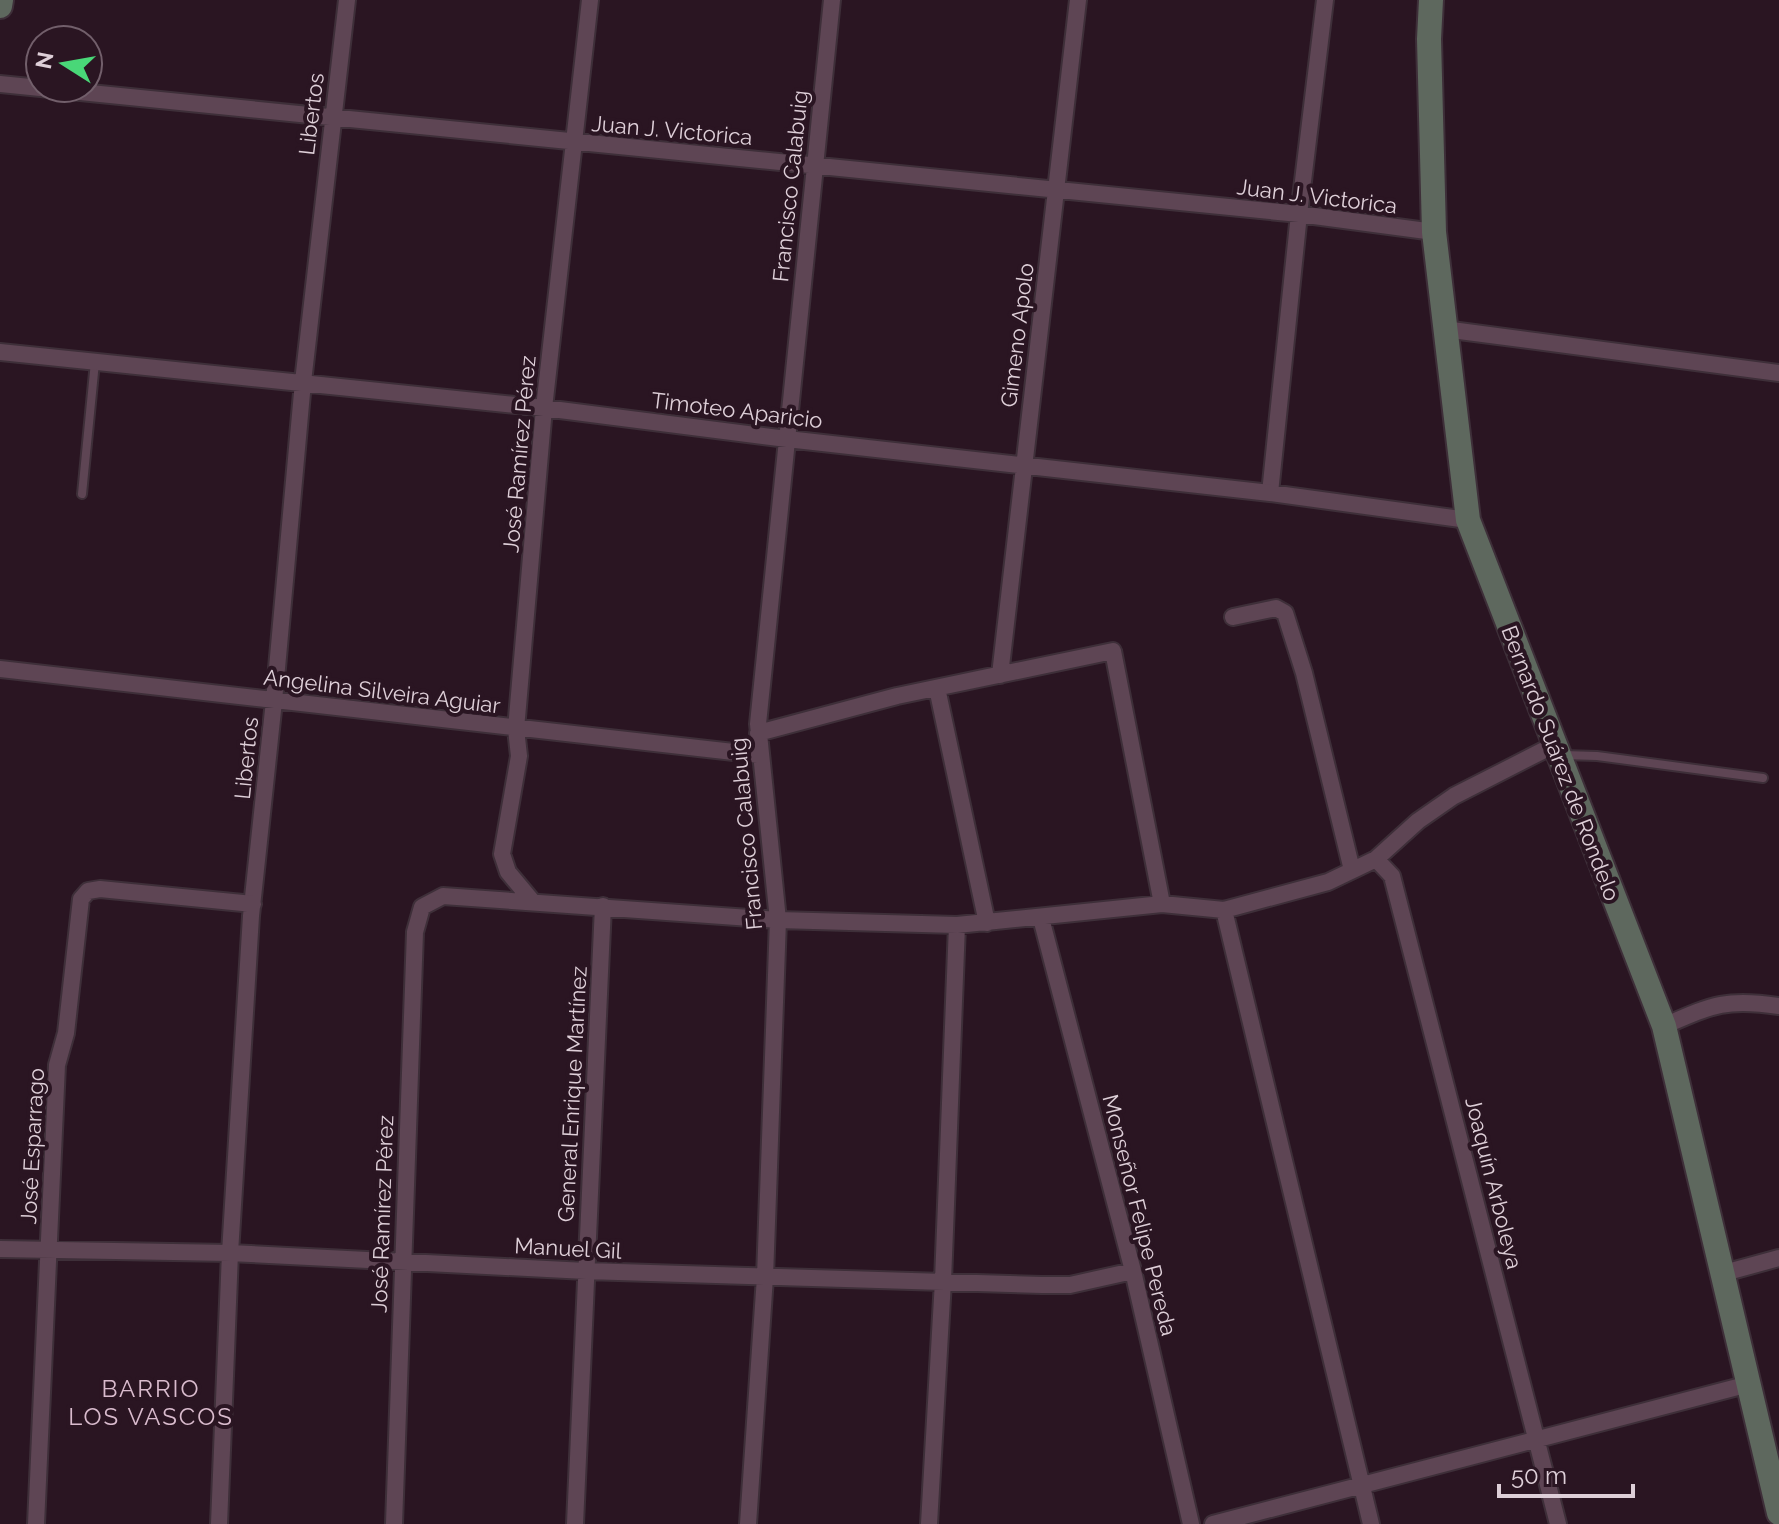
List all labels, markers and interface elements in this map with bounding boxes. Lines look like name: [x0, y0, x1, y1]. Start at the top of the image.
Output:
north arrow: [24, 24, 104, 104]
text: N: [30, 49, 59, 71]
street label: Libertos: [293, 71, 329, 157]
street label: Francisco Calabuig: [767, 89, 813, 283]
street label: Juan J. Victorica: [590, 110, 754, 150]
street label: Juan J. Victorica: [1235, 173, 1399, 219]
street label: Gimeno Apolo: [995, 261, 1039, 409]
street label: José Ramírez Pérez: [497, 354, 541, 554]
street label: Timoteo Aparicio: [650, 387, 824, 433]
street label: Bernardo Suárez de Rondelo: [1496, 622, 1626, 904]
street label: Angelina Silveira Aguiar: [262, 664, 502, 718]
street label: Libertos: [229, 716, 263, 800]
street label: Francisco Calabuig: [725, 737, 767, 931]
street label: General Enrique Martínez: [552, 965, 592, 1223]
street label: José Esparrago: [15, 1067, 49, 1225]
street label: Monseñor Felipe Pereda: [1097, 1092, 1183, 1338]
street label: Joaquín Arboleya: [1460, 1094, 1528, 1272]
street label: José Ramírez Pérez: [366, 1115, 398, 1313]
street label: Manuel Gil: [514, 1232, 622, 1264]
district label: BARRIO LOS VASCOS: [68, 1374, 234, 1431]
scale bar: [1499, 1448, 1633, 1498]
text: 50 m: [1511, 1461, 1567, 1490]

